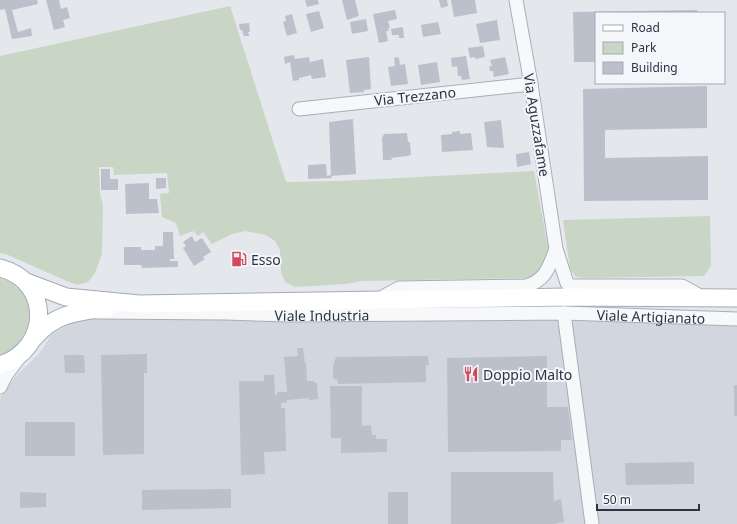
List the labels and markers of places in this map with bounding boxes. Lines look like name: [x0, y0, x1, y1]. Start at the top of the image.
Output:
fuel station icon: Esso: [230, 250, 248, 268]
place label: Esso: [251, 250, 281, 269]
restaurant icon: Doppio Malto: [462, 365, 480, 383]
place label: Doppio Malto: [483, 365, 572, 384]

